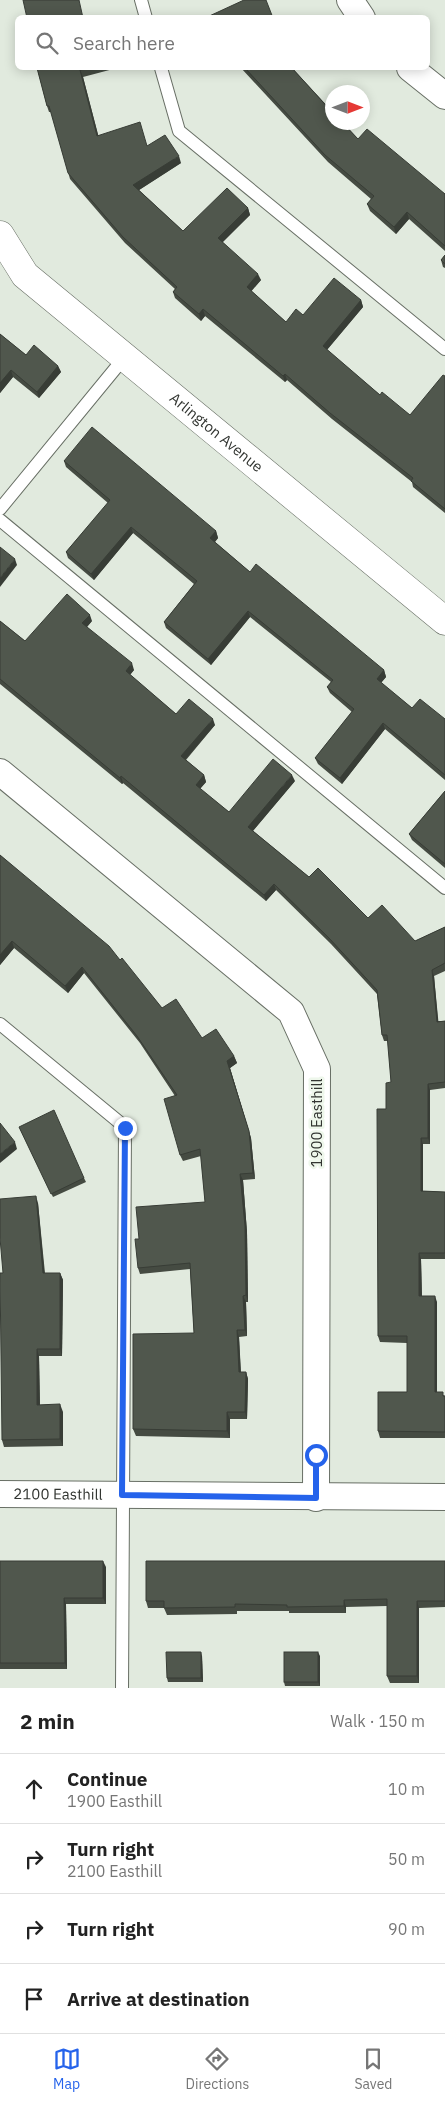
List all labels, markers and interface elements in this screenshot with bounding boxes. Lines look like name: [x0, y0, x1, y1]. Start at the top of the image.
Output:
search box: [15, 15, 430, 70]
icon: search: [33, 29, 61, 57]
text: Search here: [73, 31, 175, 55]
north arrow: [325, 85, 370, 130]
street label: Arlington Avenue: [166, 388, 267, 476]
street label: 1900 Easthill: [307, 1078, 326, 1168]
route end: [114, 1117, 137, 1140]
route start: [305, 1444, 328, 1467]
street label: 2100 Easthill: [13, 1484, 103, 1504]
text: 2 min: [20, 1707, 75, 1735]
text: Walk · 150 m: [330, 1711, 425, 1731]
text: Continue: [67, 1767, 147, 1791]
icon: ahead: [20, 1775, 48, 1803]
text: 10 m: [388, 1779, 425, 1799]
text: 1900 Easthill: [67, 1791, 162, 1811]
text: Turn right: [67, 1837, 154, 1861]
icon: right: [20, 1845, 48, 1873]
text: 50 m: [388, 1849, 425, 1869]
text: 2100 Easthill: [67, 1861, 162, 1881]
icon: right: [20, 1915, 48, 1943]
text: Turn right: [67, 1917, 154, 1941]
text: 90 m: [388, 1919, 425, 1939]
icon: arrive: [20, 1985, 48, 2013]
text: Arrive at destination: [67, 1987, 250, 2011]
tab: Map: [53, 2045, 81, 2093]
tab: Directions: [186, 2045, 249, 2093]
tab: Saved: [354, 2045, 392, 2093]

